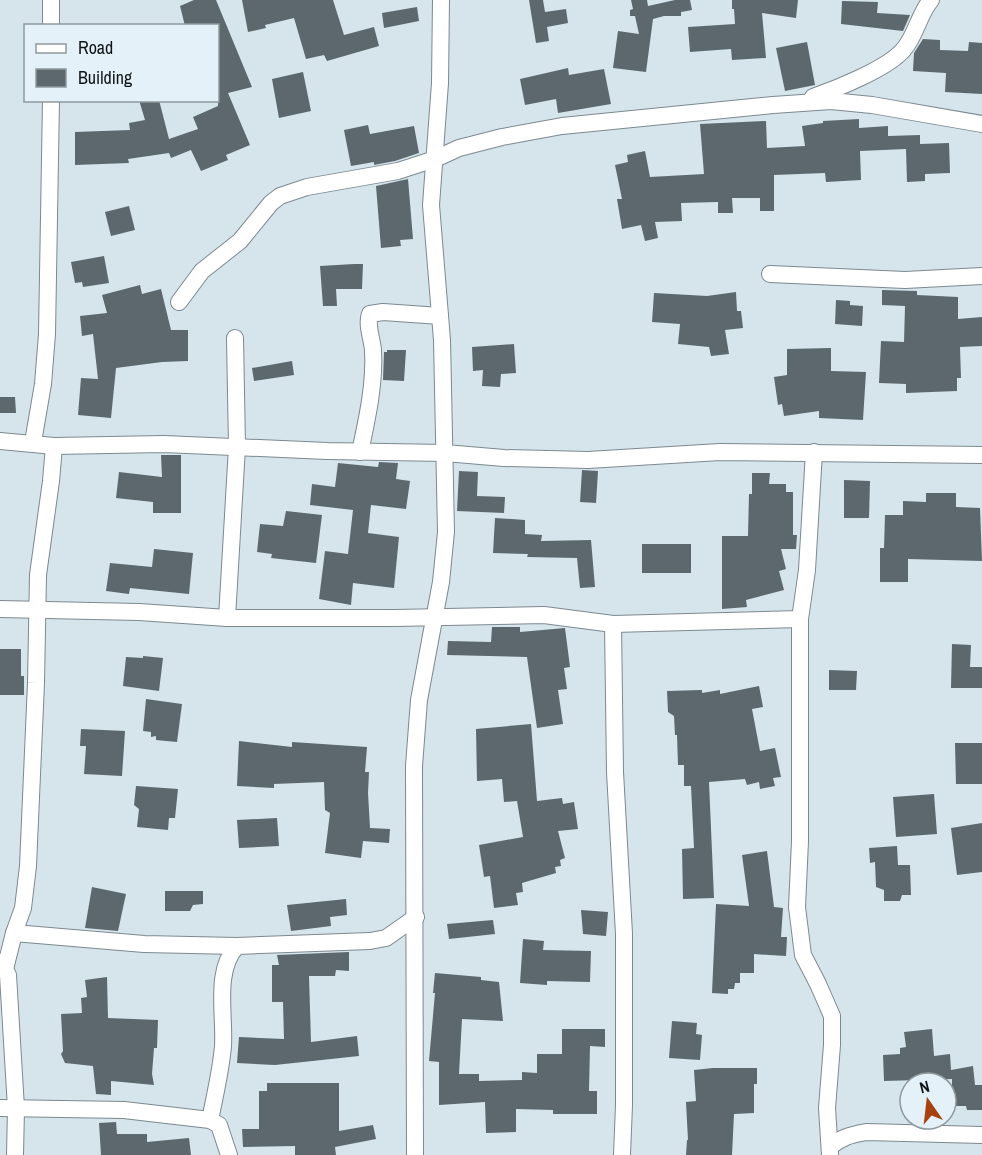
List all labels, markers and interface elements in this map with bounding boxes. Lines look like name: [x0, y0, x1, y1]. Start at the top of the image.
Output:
legend: [24, 24, 219, 102]
text: Road: [78, 35, 113, 60]
text: Building: [78, 65, 133, 90]
north arrow: [898, 1071, 958, 1131]
text: N: [917, 1075, 932, 1098]

